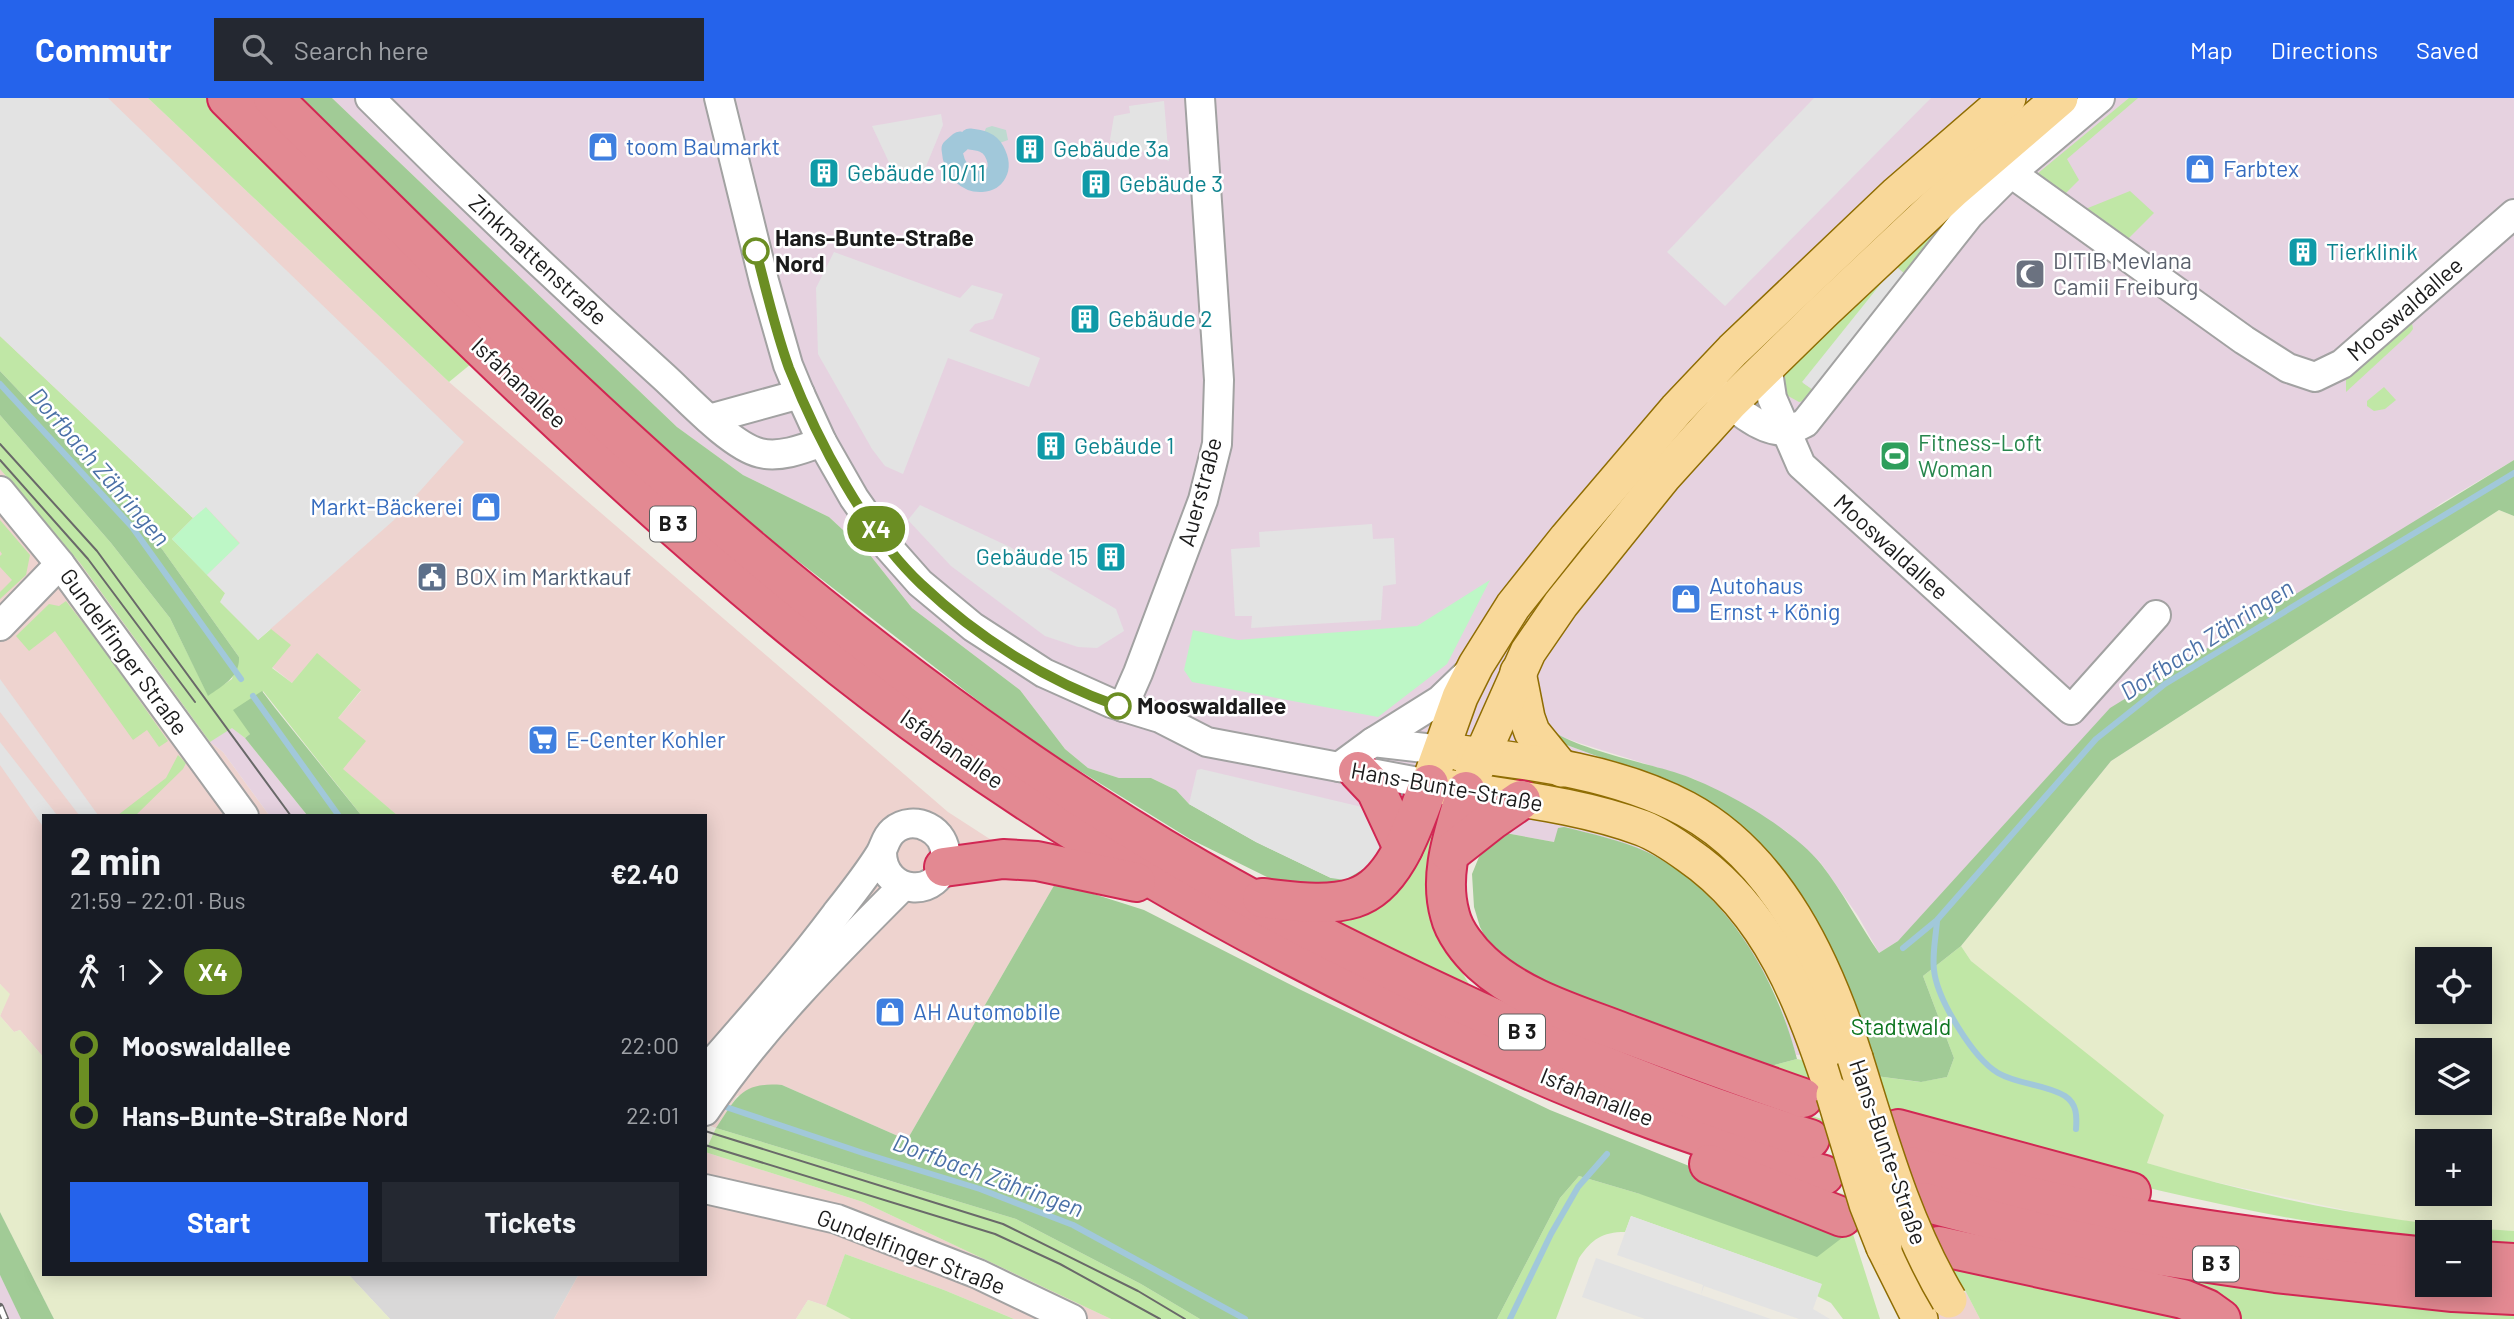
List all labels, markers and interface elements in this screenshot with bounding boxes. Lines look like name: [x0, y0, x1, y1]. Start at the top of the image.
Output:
search box: [214, 18, 704, 81]
text: Commutr: [35, 29, 172, 69]
icon: search: [238, 30, 276, 68]
text: Search here: [294, 34, 429, 65]
text: Map: [2190, 35, 2233, 64]
text: Directions: [2271, 35, 2378, 64]
text: Saved: [2416, 35, 2479, 64]
shop icon: toom Baumarkt: [586, 130, 620, 164]
place label: toom Baumarkt: [626, 132, 780, 160]
building icon: Gebäude 3a: [1013, 132, 1047, 166]
place label: Gebäude 3a: [1053, 134, 1169, 162]
shop icon: Farbtex: [2183, 152, 2217, 186]
place label: Farbtex: [2223, 154, 2299, 182]
building icon: Gebäude 10/11: [807, 156, 841, 190]
place label: Gebäude 10/11: [847, 158, 986, 186]
building icon: Gebäude 3: [1079, 167, 1113, 201]
place label: Gebäude 3: [1119, 169, 1223, 197]
street label: Zinkmattenstraße: [464, 188, 614, 330]
place label: Hans-Bunte-Straße Nord: [775, 223, 974, 277]
building icon: Tierklinik: [2286, 235, 2320, 269]
place label: Tierklinik: [2326, 237, 2418, 265]
marker: Hans-Bunte-Straße Nord: [743, 238, 769, 264]
place label: DITIB Mevlana Camii Freiburg: [2053, 246, 2198, 300]
street label: Mooswaldallee: [2341, 250, 2468, 366]
mosque icon: DITIB Mevlana Camii Freiburg: [2013, 257, 2047, 291]
building icon: Gebäude 2: [1068, 302, 1102, 336]
place label: Gebäude 2: [1108, 304, 1213, 332]
street label: Isfahanallee: [466, 331, 573, 433]
water label: Dorfbach Zähringen: [23, 381, 177, 551]
place label: Fitness-Loft Woman: [1918, 428, 2042, 482]
building icon: Gebäude 1: [1034, 429, 1068, 463]
place label: Gebäude 1: [1074, 431, 1174, 459]
street label: Auerstraße: [1171, 434, 1227, 549]
sports icon: Fitness-Loft Woman: [1878, 439, 1912, 473]
street label: Mooswaldallee: [1829, 487, 1955, 605]
shop icon: Markt-Bäckerei: [469, 490, 503, 524]
place label: Markt-Bäckerei: [310, 492, 463, 520]
road number: B 3: [650, 506, 696, 542]
line badge: X4: [844, 506, 908, 552]
text: X4: [861, 514, 891, 543]
building icon: Gebäude 15: [1094, 540, 1128, 574]
place label: Gebäude 15: [976, 542, 1088, 570]
public building icon: BOX im Marktkauf: [415, 560, 449, 594]
street label: Gundelfinger Straße: [55, 562, 195, 740]
place label: BOX im Marktkauf: [455, 562, 631, 590]
place label: Autohaus Ernst + König: [1709, 571, 1840, 625]
water label: Dorfbach Zähringen: [2114, 572, 2298, 705]
shop icon: Autohaus Ernst + König: [1669, 582, 1703, 616]
place label: Mooswaldallee: [1137, 691, 1286, 719]
marker: Mooswaldallee: [1105, 693, 1131, 719]
street label: Isfahanallee: [895, 702, 1010, 794]
supermarket icon: E-Center Kohler: [526, 723, 560, 757]
place label: E-Center Kohler: [566, 725, 726, 753]
street label: Hans-Bunte-Straße: [1349, 755, 1545, 817]
text: 2 min: [70, 837, 161, 883]
text: €2.40: [610, 858, 679, 889]
text: 21:59 – 22:01 · Bus: [70, 886, 246, 914]
map controls: [2415, 947, 2492, 1297]
button: locate: [2415, 947, 2492, 1024]
icon: walk: [70, 953, 108, 991]
icon: forward: [136, 953, 174, 991]
text: X4: [198, 957, 228, 986]
text: 1: [118, 958, 126, 986]
shop icon: AH Automobile: [873, 995, 907, 1029]
place label: AH Automobile: [913, 997, 1061, 1025]
park label: Stadtwald: [1851, 1012, 1951, 1040]
road number: B 3: [1499, 1014, 1545, 1049]
text: Mooswaldallee: [122, 1030, 291, 1061]
text: 22:00: [621, 1031, 679, 1059]
button: layers: [2415, 1038, 2492, 1115]
street label: Hans-Bunte-Straße: [1844, 1055, 1934, 1248]
street label: Isfahanallee: [1537, 1061, 1658, 1132]
text: Hans-Bunte-Straße Nord: [122, 1100, 408, 1131]
text: 22:01: [626, 1101, 679, 1129]
water label: Dorfbach Zähringen: [889, 1127, 1088, 1222]
button: +: [2415, 1129, 2492, 1206]
button: Start: [70, 1182, 368, 1262]
button: Tickets: [382, 1182, 679, 1262]
street label: Gundelfinger Straße: [813, 1202, 1010, 1300]
button: −: [2415, 1220, 2492, 1297]
road number: B 3: [2193, 1246, 2239, 1282]

